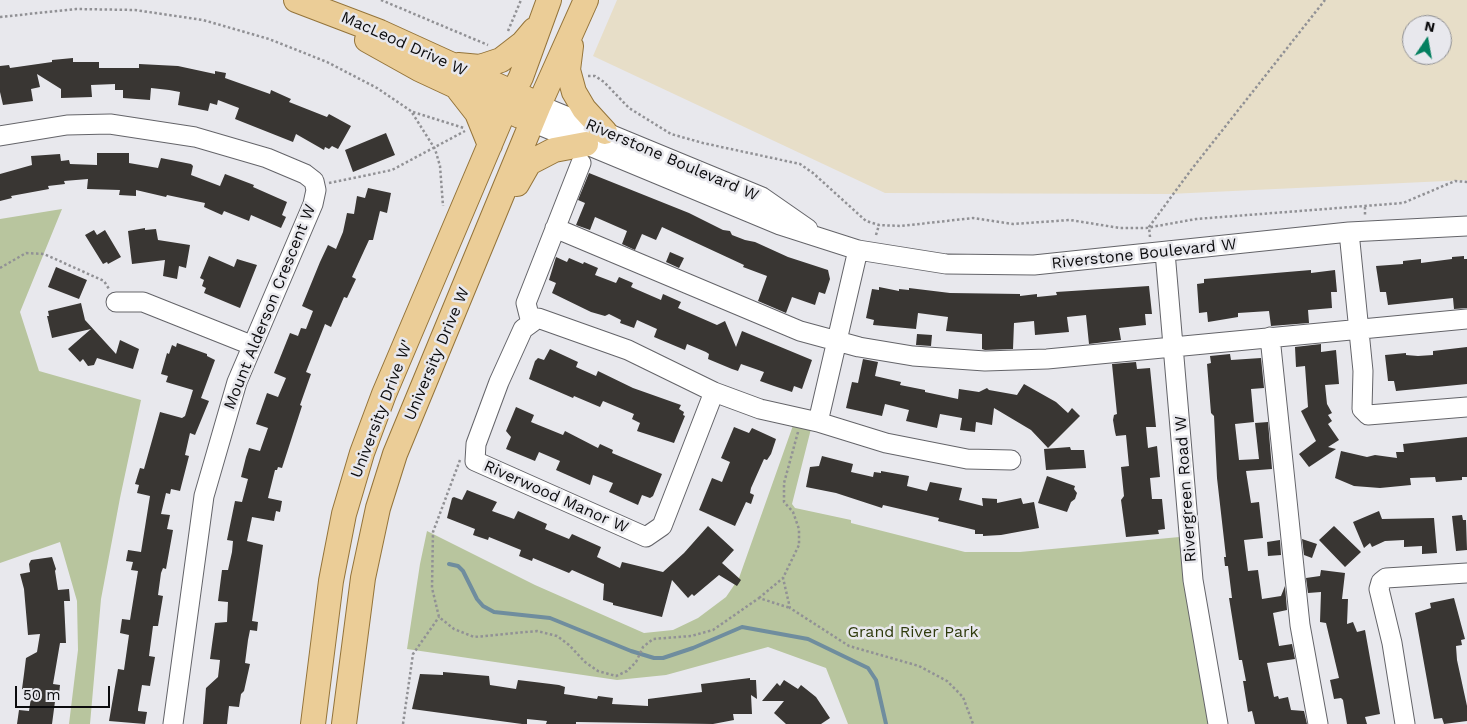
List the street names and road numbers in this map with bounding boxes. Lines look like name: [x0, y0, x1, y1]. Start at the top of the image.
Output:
street label: MacLeod Drive W: [338, 8, 470, 80]
street label: Riverstone Boulevard W: [583, 115, 761, 205]
street label: Mount Alderson Crescent W: [220, 202, 320, 412]
street label: Riverstone Boulevard W: [1050, 235, 1238, 273]
street label: University Drive W: [400, 284, 474, 424]
street label: University Drive W': [347, 337, 417, 481]
street label: Rivergreen Road W: [1171, 415, 1201, 563]
street label: Riverwood Manor W: [481, 456, 631, 538]

